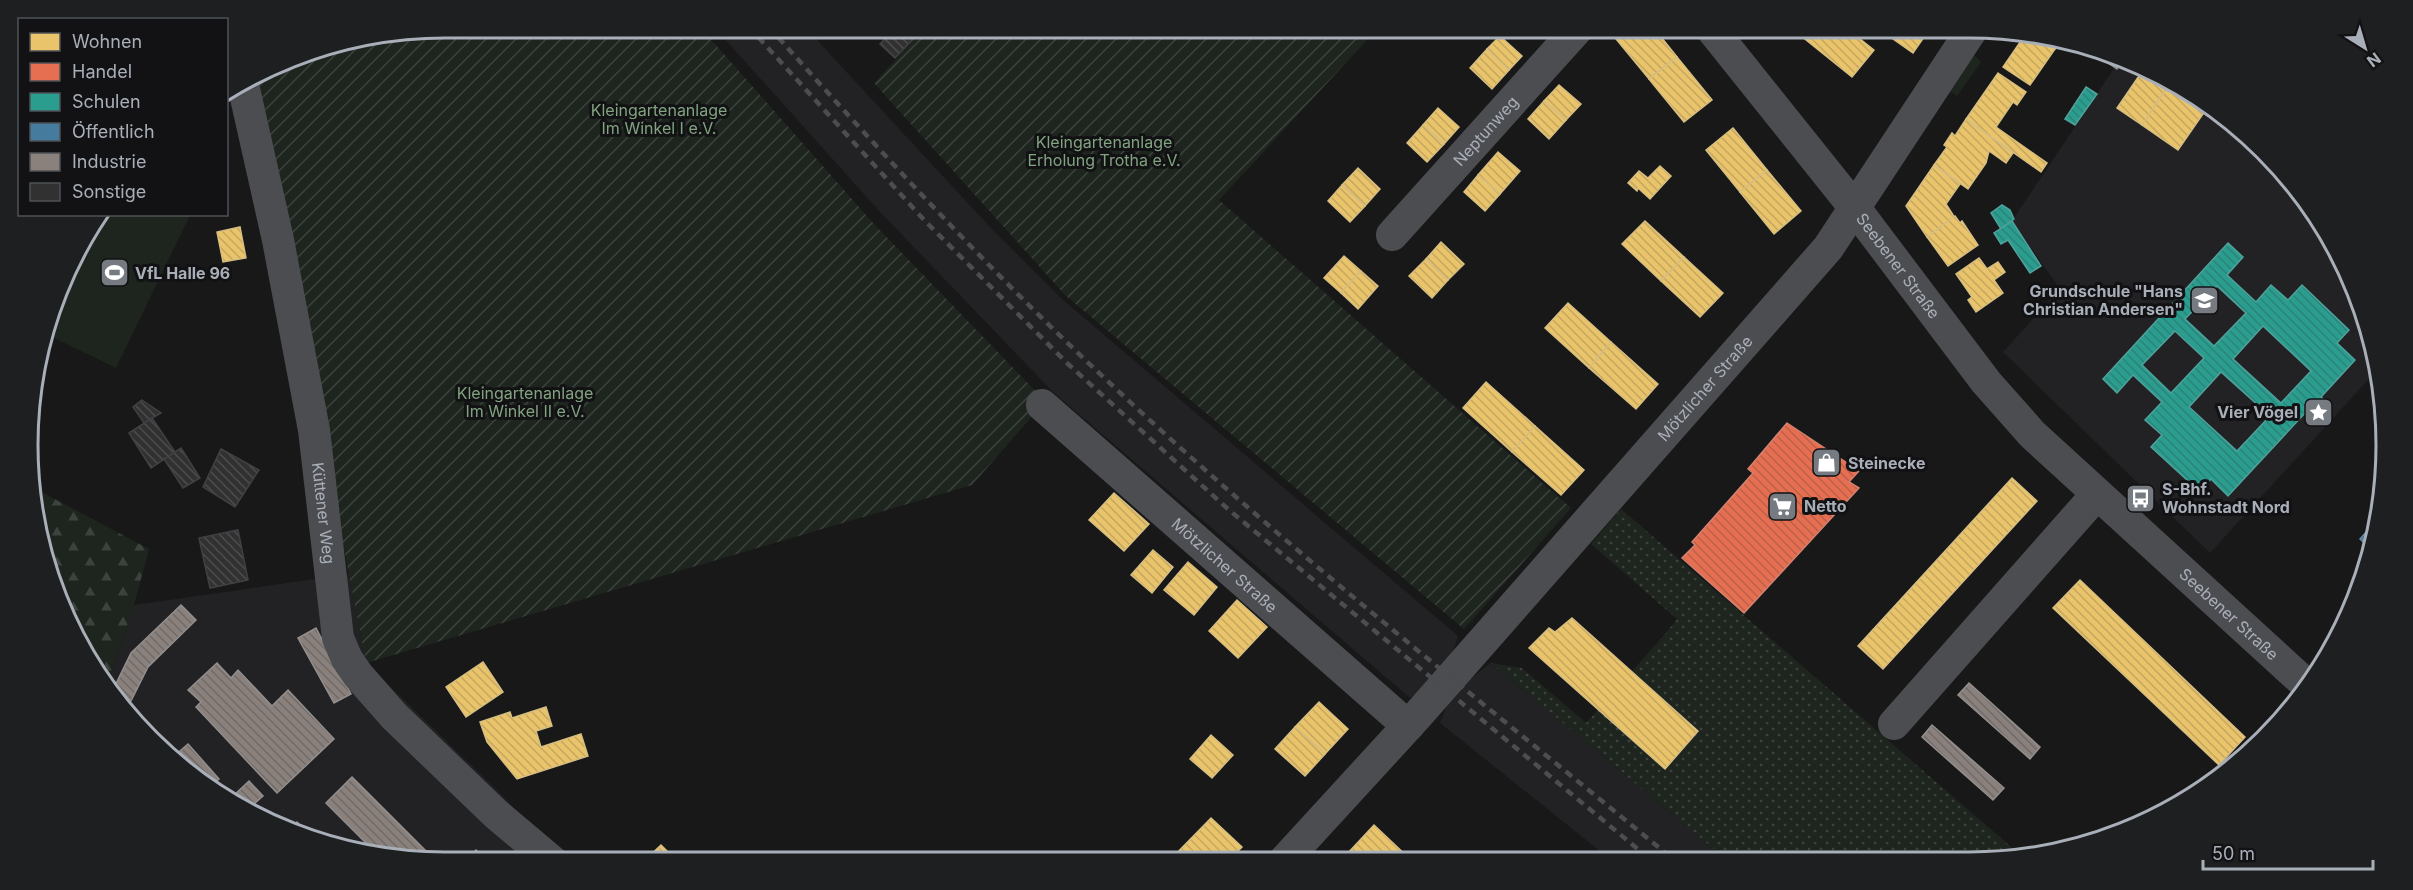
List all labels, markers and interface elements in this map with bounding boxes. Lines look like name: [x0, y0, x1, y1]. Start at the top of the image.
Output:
legend: [18, 18, 228, 216]
north arrow: [2335, 18, 2395, 78]
text: Wohnen: [72, 31, 142, 52]
text: N: [2363, 48, 2385, 72]
text: Handel: [72, 61, 132, 82]
text: Schulen: [72, 91, 141, 112]
street label: Neptunweg: [1449, 92, 1522, 170]
park label: Kleingartenanlage Im Winkel I e.V.: [591, 100, 727, 138]
text: Öffentlich: [72, 120, 155, 142]
park label: Kleingartenanlage Erholung Trotha e.V.: [1027, 132, 1181, 170]
text: Industrie: [72, 151, 146, 172]
text: Sonstige: [72, 181, 146, 202]
street label: Seebener Straße: [1852, 209, 1944, 322]
sports icon: VfL Halle 96: [98, 257, 130, 289]
place label: VfL Halle 96: [135, 263, 230, 283]
place label: Grundschule "Hans Christian Andersen": [2023, 281, 2183, 319]
school or university icon: Grundschule "Hans Christian Andersen": [2188, 284, 2220, 316]
street label: Mötzlicher Straße: [1653, 331, 1757, 445]
park label: Kleingartenanlage Im Winkel II e.V.: [457, 383, 593, 421]
place icon: Vier Vögel: [2303, 396, 2335, 428]
place label: Vier Vögel: [2217, 402, 2298, 422]
shop icon: Steinecke: [1811, 447, 1843, 479]
place label: Steinecke: [1848, 453, 1925, 473]
street label: Küttener Weg: [308, 461, 339, 565]
place label: S-Bhf. Wohnstadt Nord: [2162, 479, 2290, 517]
bus stop icon: S-Bhf. Wohnstadt Nord: [2125, 482, 2157, 514]
supermarket icon: Netto: [1767, 490, 1799, 522]
place label: Netto: [1804, 496, 1847, 516]
street label: Mötzlicher Straße: [1168, 514, 1282, 617]
street label: Seebener Straße: [2175, 564, 2283, 664]
scale bar: [2203, 833, 2372, 871]
text: 50 m: [2212, 843, 2255, 864]

